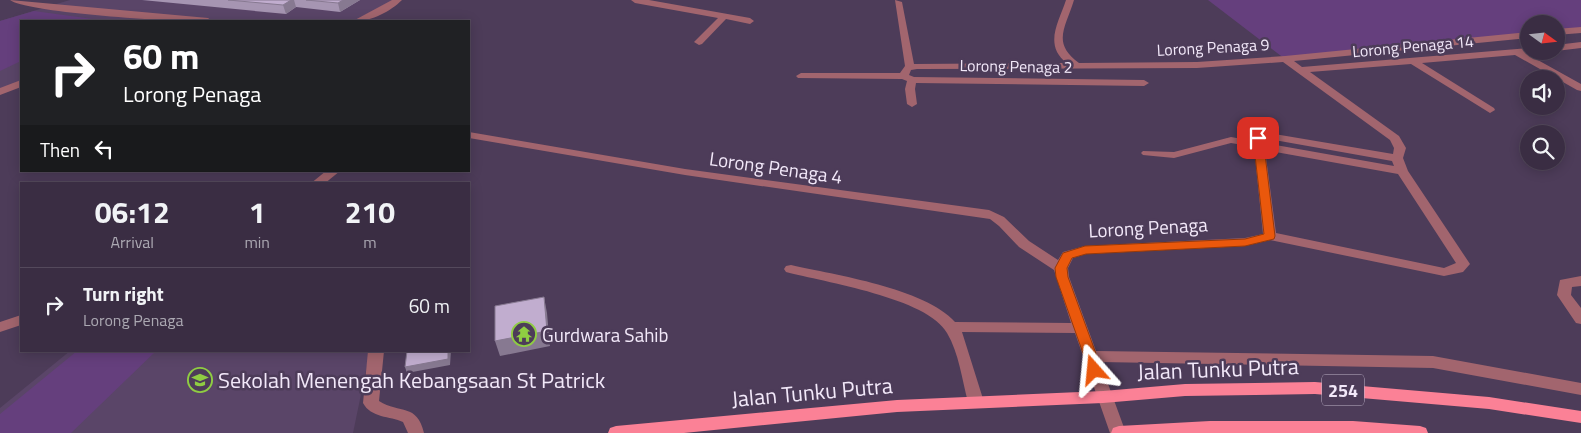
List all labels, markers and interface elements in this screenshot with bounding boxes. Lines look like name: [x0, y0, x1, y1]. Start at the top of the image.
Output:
north arrow: [1520, 15, 1565, 60]
map controls: [1520, 15, 1565, 170]
text: 60 m: [123, 29, 199, 83]
street label: Lorong Penaga 14: [1351, 29, 1475, 63]
street label: Lorong Penaga 9: [1156, 32, 1270, 62]
icon: right: [40, 40, 105, 105]
street label: Lorong Penaga 2: [959, 53, 1073, 79]
button: sound: [1520, 70, 1565, 115]
text: Lorong Penaga: [123, 77, 261, 111]
pin: [1237, 117, 1279, 159]
icon: arrive: [1244, 124, 1272, 152]
button: search: [1520, 125, 1565, 170]
text: Then: [40, 135, 80, 164]
icon: left: [90, 135, 118, 163]
street label: Lorong Penaga 4: [708, 143, 844, 191]
text: 06:12: [95, 189, 170, 235]
text: 1: [249, 189, 266, 235]
text: 210: [345, 189, 395, 235]
street label: Lorong Penaga: [1088, 209, 1209, 245]
text: Arrival: [111, 230, 154, 254]
text: min: [244, 230, 270, 254]
text: m: [363, 230, 377, 254]
text: Turn right: [83, 279, 164, 308]
icon: right: [40, 291, 68, 319]
text: 60 m: [409, 291, 450, 320]
text: Lorong Penaga: [83, 308, 184, 332]
place label: Gurdwara Sahib: [542, 320, 669, 349]
temple icon: Gurdwara Sahib: [511, 321, 537, 347]
position arrow: [1067, 343, 1119, 395]
street label: Jalan Tunku Putra: [1137, 349, 1299, 389]
place label: Sekolah Menengah Kebangsaan St Patrick: [218, 363, 606, 397]
school or university icon: Sekolah Menengah Kebangsaan St Patrick: [187, 367, 213, 393]
street label: Jalan Tunku Putra: [730, 368, 894, 416]
road number: 254: [1322, 374, 1364, 406]

